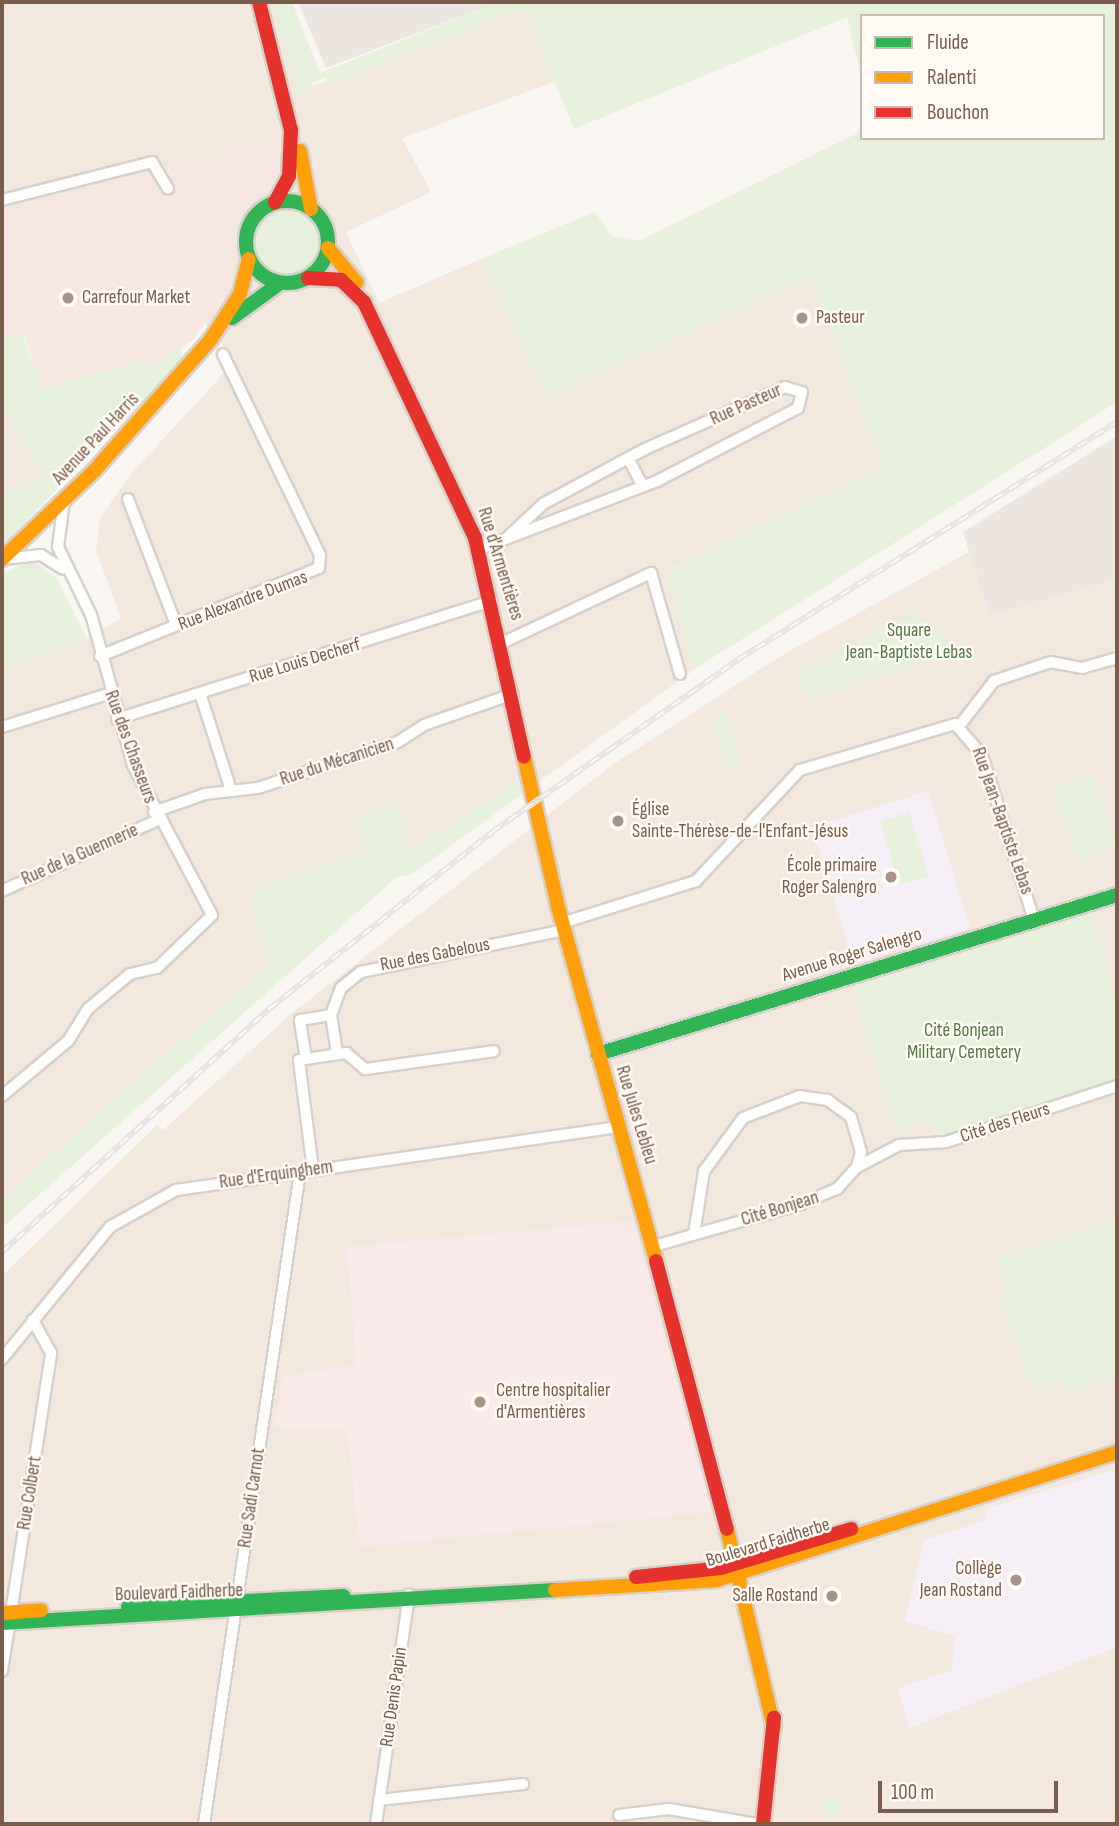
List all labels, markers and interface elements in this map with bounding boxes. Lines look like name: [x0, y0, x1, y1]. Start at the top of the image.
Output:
legend: [860, 14, 1105, 140]
text: Fluide: [927, 30, 969, 55]
text: Ralenti: [927, 65, 976, 90]
text: Bouchon: [927, 100, 989, 125]
place label: Carrefour Market: [82, 287, 190, 309]
marker: Carrefour Market: [60, 290, 76, 306]
place label: Pasteur: [816, 307, 865, 329]
marker: Pasteur: [794, 310, 810, 326]
street label: Rue Pasteur: [707, 379, 785, 431]
street label: Avenue Paul Harris: [48, 388, 144, 490]
street label: Rue d'Armentières: [472, 505, 528, 623]
street label: Rue Alexandre Dumas: [175, 566, 311, 636]
park label: Square Jean-Baptiste Lebas: [846, 620, 972, 664]
street label: Rue Louis Decherf: [247, 633, 363, 689]
street label: Rue des Chasseurs: [99, 687, 161, 807]
street label: Rue du Mécanicien: [277, 733, 397, 791]
street label: Rue Jean-Baptiste Lebas: [966, 745, 1038, 897]
place label: Église Sainte-Thérèse-de-l'Enfant-Jésus: [632, 799, 848, 843]
marker: Église Sainte-Thérèse-de-l'Enfant-Jésus: [610, 813, 626, 829]
street label: Rue de la Guennerie: [18, 819, 142, 891]
place label: École primaire Roger Salengro: [782, 855, 877, 899]
marker: École primaire Roger Salengro: [883, 869, 899, 885]
street label: Avenue Roger Salengro: [779, 923, 925, 987]
street label: Rue des Gabelous: [378, 933, 492, 977]
park label: Cité Bonjean Military Cemetery: [907, 1020, 1021, 1064]
street label: Rue Jules Lebleu: [610, 1063, 662, 1167]
street label: Cité des Fleurs: [957, 1098, 1053, 1148]
street label: Rue d'Erquinghem: [218, 1156, 334, 1194]
street label: Cité Bonjean: [738, 1186, 822, 1232]
place label: Centre hospitalier d'Armentières: [496, 1380, 610, 1424]
marker: Centre hospitalier d'Armentières: [470, 1392, 490, 1412]
street label: Rue Sadi Carnot: [234, 1447, 270, 1549]
street label: Rue Colbert: [13, 1454, 47, 1532]
street label: Boulevard Faidherbe: [703, 1513, 833, 1573]
place label: Collège Jean Rostand: [920, 1558, 1002, 1602]
marker: Collège Jean Rostand: [1008, 1572, 1024, 1588]
street label: Boulevard Faidherbe: [115, 1579, 243, 1607]
place label: Salle Rostand: [733, 1585, 818, 1607]
marker: Salle Rostand: [824, 1588, 840, 1604]
street label: Rue Denis Papin: [376, 1646, 412, 1748]
scale bar: [881, 1766, 1061, 1810]
text: 100 m: [891, 1780, 934, 1805]

